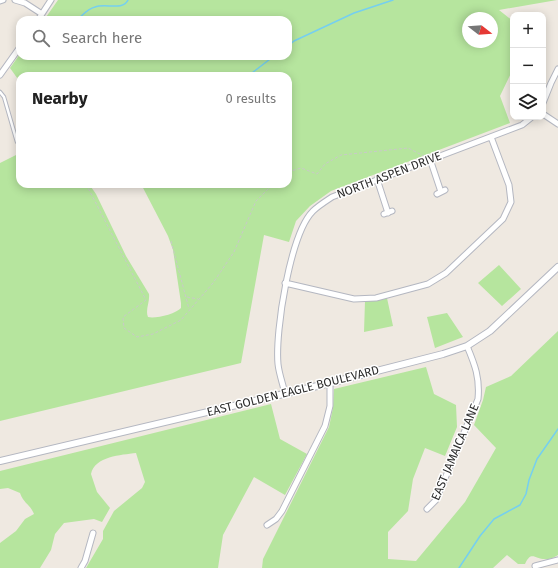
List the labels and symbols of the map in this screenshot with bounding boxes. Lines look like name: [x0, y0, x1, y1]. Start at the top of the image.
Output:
north arrow: [462, 12, 498, 48]
street label: NORTH ASPEN DRIVE: [335, 149, 443, 201]
street label: EAST GOLDEN EAGLE BOULEVARD: [205, 363, 381, 419]
street label: EAST JAMAICA LANE: [428, 402, 482, 502]

